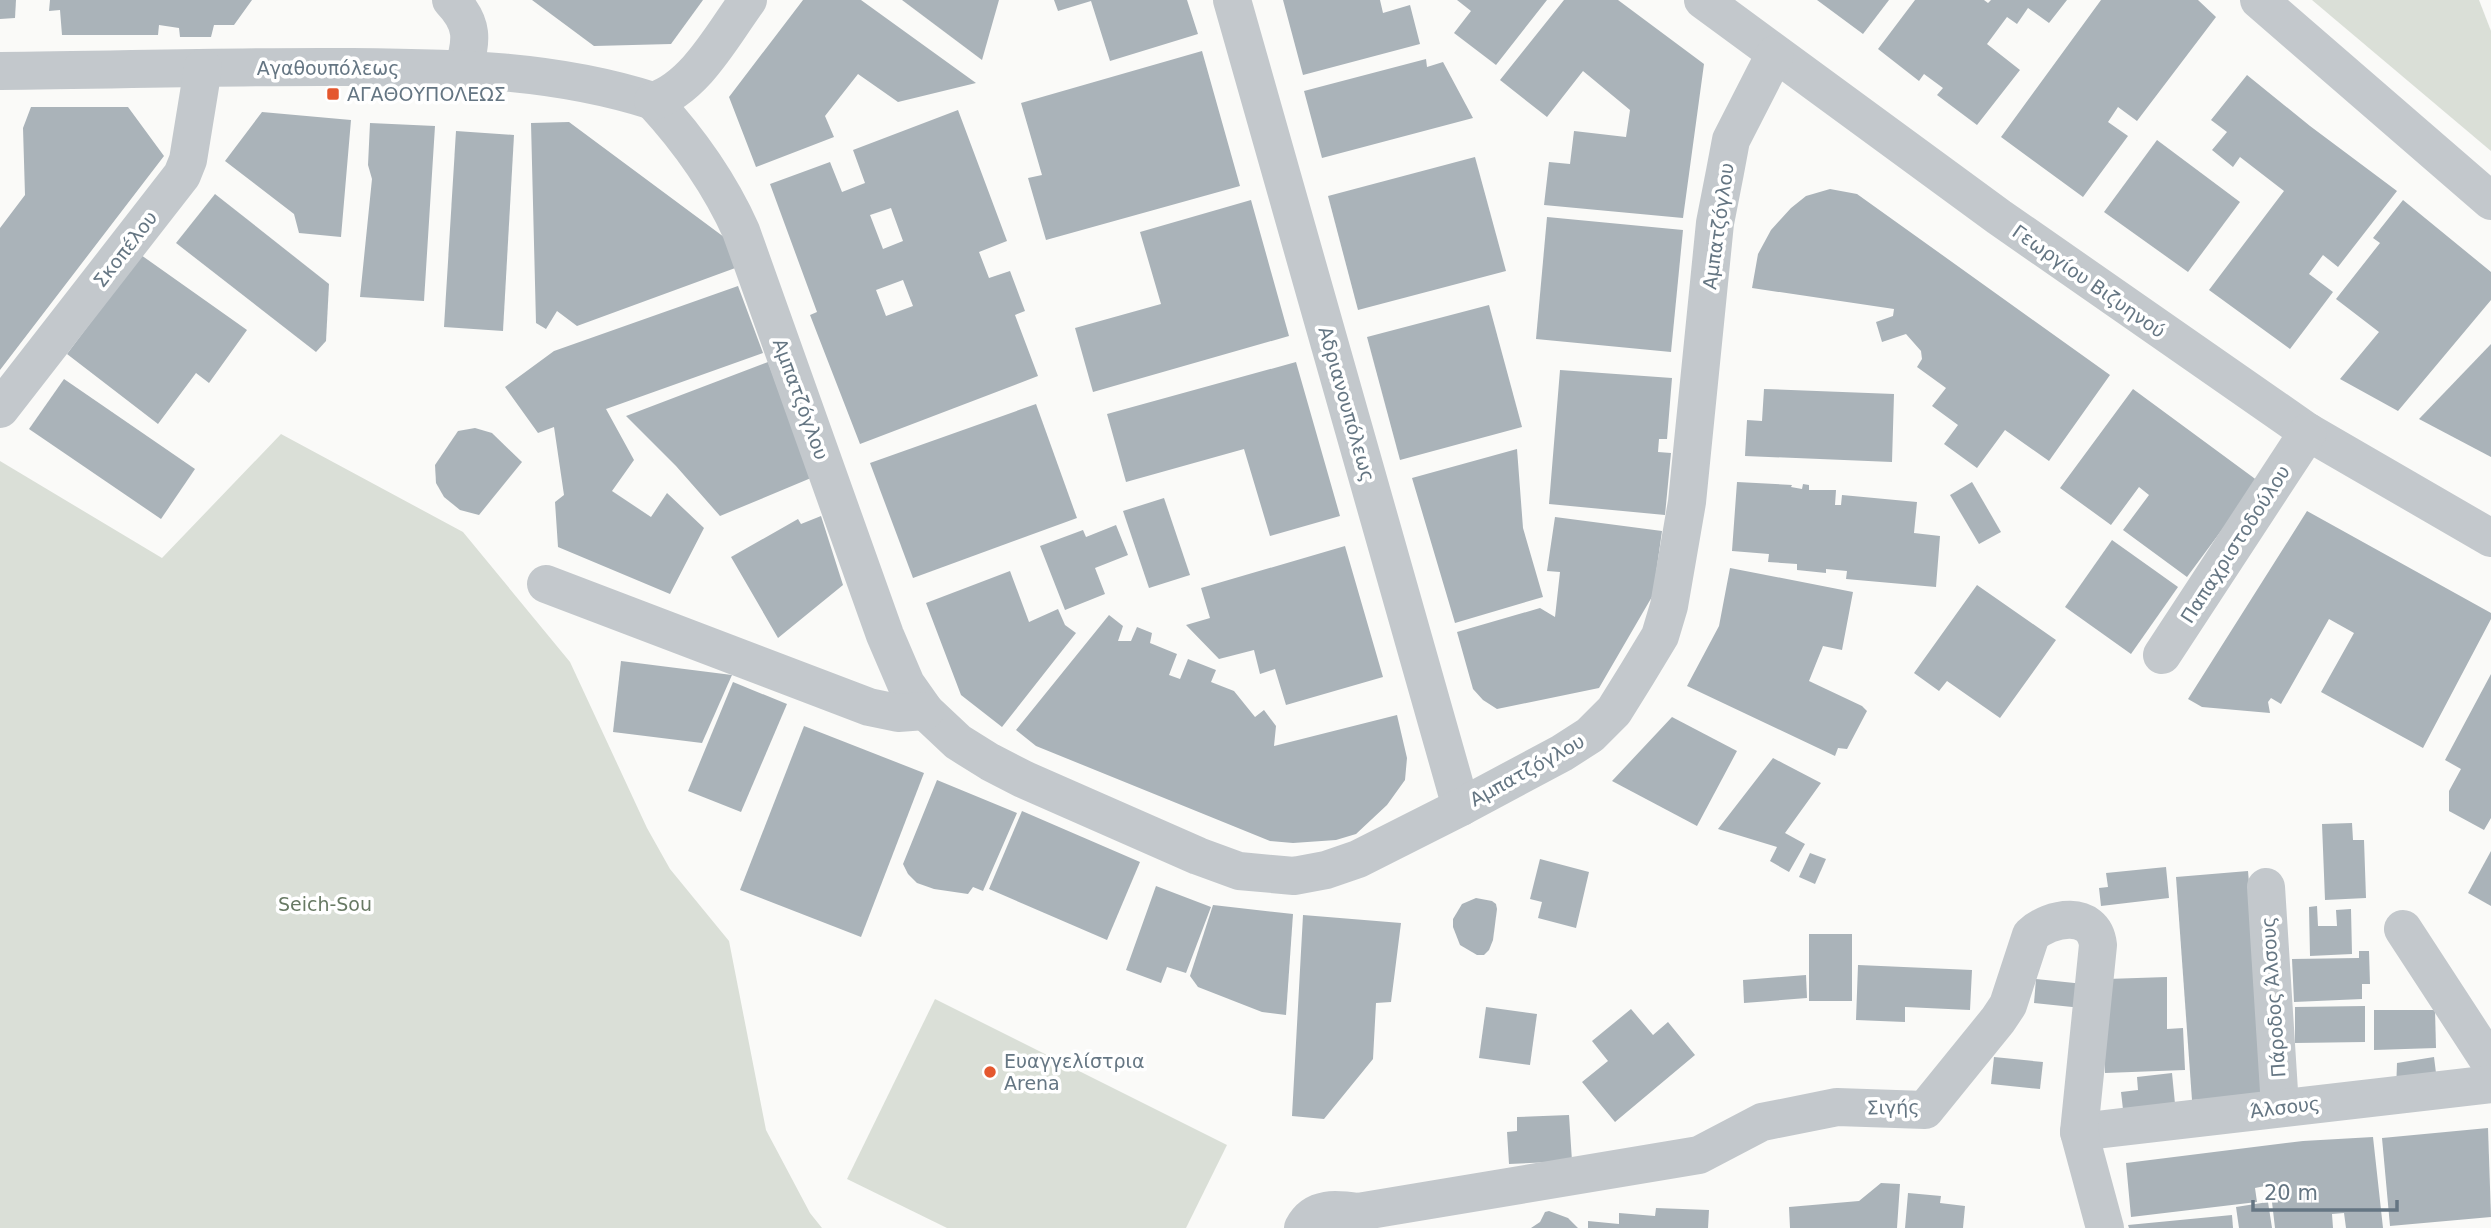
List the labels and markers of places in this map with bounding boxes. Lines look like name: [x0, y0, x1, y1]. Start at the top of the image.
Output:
place label: ΑΓΑΘΟΥΠΟΛΕΩΣ: [347, 83, 506, 105]
marker: ΑΓΑΘΟΥΠΟΛΕΩΣ: [325, 86, 341, 102]
place label: Ευαγγελίστρια Arena: [1004, 1050, 1144, 1094]
marker: Ευαγγελίστρια Arena: [982, 1064, 998, 1080]

